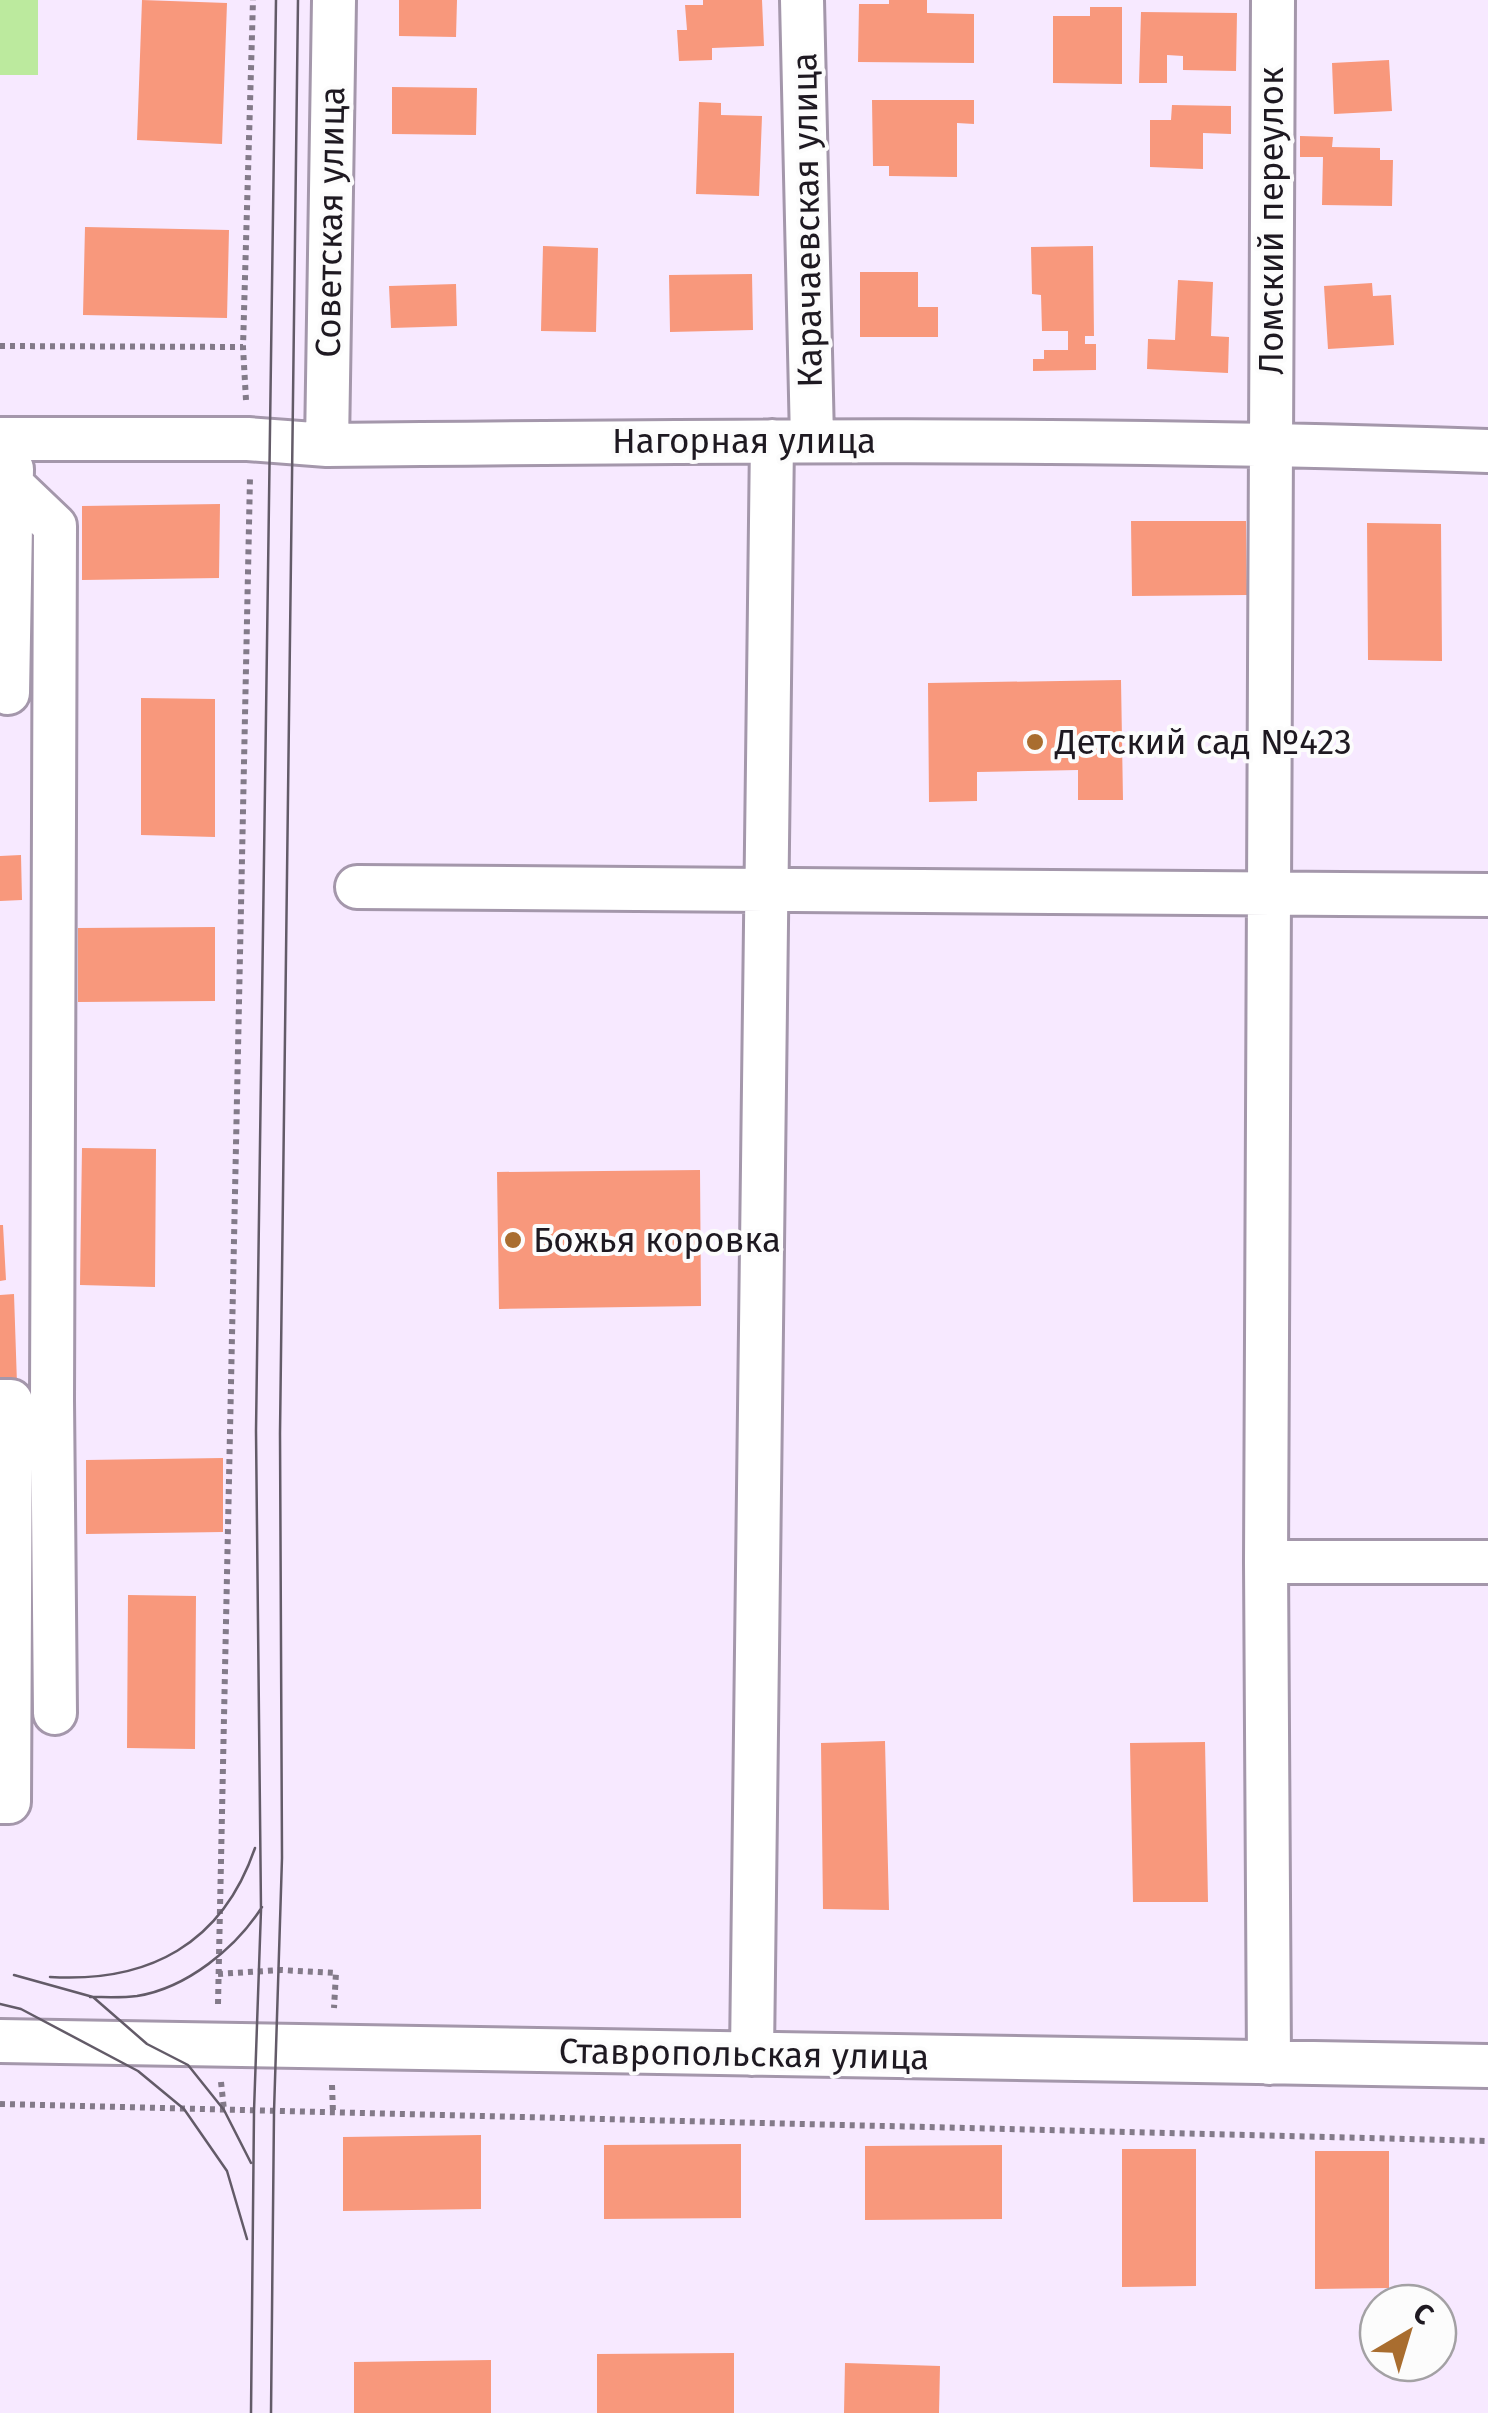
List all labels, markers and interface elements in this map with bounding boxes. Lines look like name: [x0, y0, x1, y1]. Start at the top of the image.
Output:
street label: Карачаевская улица: [783, 52, 831, 388]
street label: Ломский переулок: [1250, 67, 1292, 375]
street label: Советская улица: [307, 86, 353, 358]
street label: Нагорная улица: [612, 420, 876, 462]
place label: Детский сад №423: [1054, 721, 1352, 763]
marker: Детский сад №423: [1024, 731, 1046, 753]
place label: Божья коровка: [533, 1219, 781, 1261]
marker: Божья коровка: [502, 1229, 524, 1251]
street label: Ставропольская улица: [558, 2030, 930, 2078]
north arrow: [1358, 2283, 1458, 2383]
text: С: [1407, 2296, 1440, 2332]

